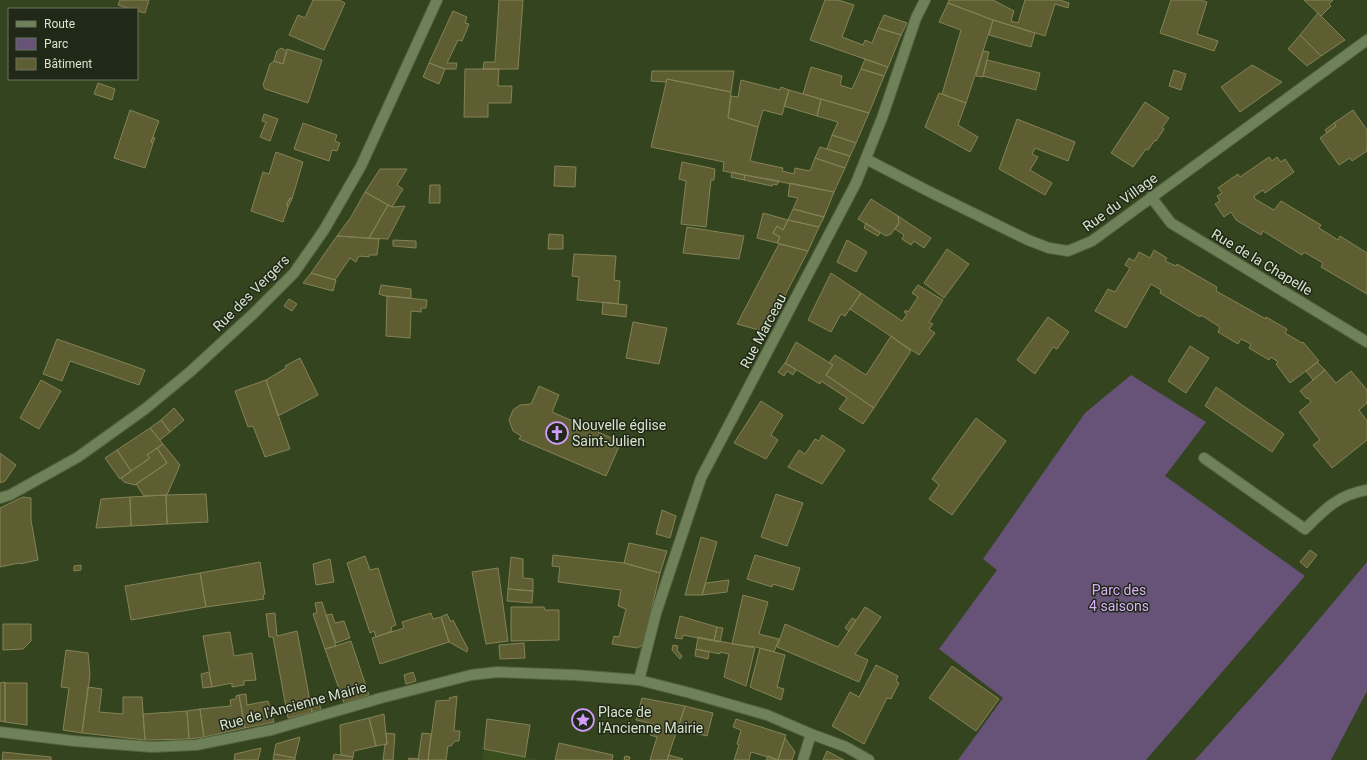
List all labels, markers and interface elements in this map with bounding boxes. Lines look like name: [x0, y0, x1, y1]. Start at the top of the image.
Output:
legend: [8, 8, 138, 80]
text: Route: [44, 17, 75, 31]
text: Parc: [44, 37, 68, 51]
text: Bâtiment: [44, 57, 92, 71]
street label: Rue du Village: [1080, 170, 1160, 234]
street label: Rue de la Chapelle: [1209, 226, 1315, 298]
street label: Rue des Vergers: [210, 252, 292, 334]
street label: Rue Marceau: [737, 291, 789, 371]
place label: Nouvelle église Saint-Julien: [572, 417, 666, 449]
church icon: Nouvelle église Saint-Julien: [544, 420, 570, 446]
park label: Parc des 4 saisons: [1089, 582, 1149, 614]
street label: Rue de l'Ancienne Mairie: [218, 679, 368, 733]
place label: Place de l'Ancienne Mairie: [598, 704, 703, 736]
place icon: Place de l'Ancienne Mairie: [570, 707, 596, 733]

